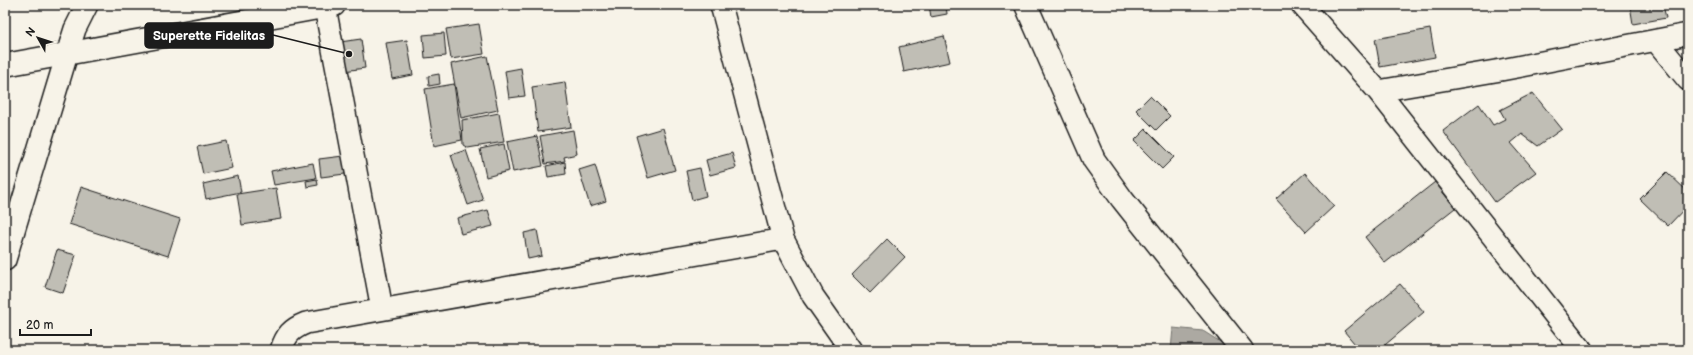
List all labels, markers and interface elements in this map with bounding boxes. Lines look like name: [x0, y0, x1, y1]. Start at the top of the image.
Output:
north arrow: [18, 18, 58, 58]
callout: Superette Fidelitas: [145, 23, 273, 48]
text: N: [23, 25, 38, 39]
text: Superette Fidelitas: [153, 28, 265, 44]
scale bar: [20, 311, 91, 337]
text: 20 m: [26, 318, 53, 333]

